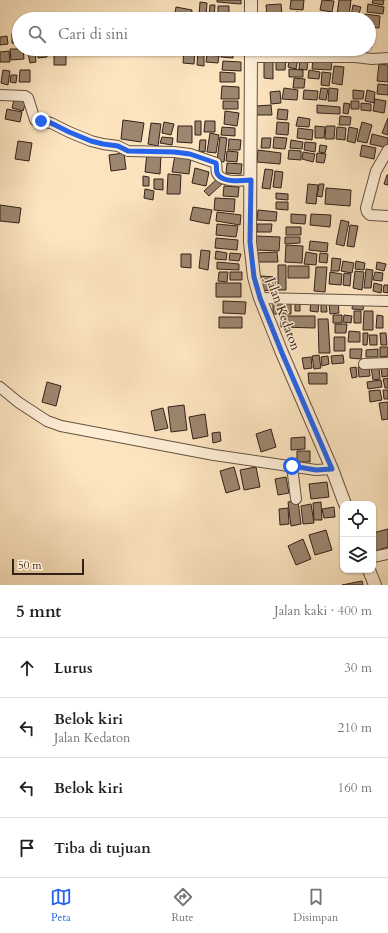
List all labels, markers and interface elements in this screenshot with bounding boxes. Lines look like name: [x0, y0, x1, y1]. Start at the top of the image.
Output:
search box: [12, 12, 376, 56]
icon: search: [26, 23, 48, 45]
text: Cari di sini: [58, 24, 128, 44]
route end: [32, 112, 50, 130]
street label: Jalan Kedaton: [261, 273, 305, 354]
route start: [283, 457, 301, 475]
map controls: [340, 501, 376, 573]
button: locate: [340, 501, 376, 537]
button: layers: [340, 537, 376, 573]
scale bar: [12, 557, 84, 576]
text: 50 m: [18, 558, 42, 573]
text: 5 mnt: [16, 600, 61, 623]
text: Jalan kaki · 400 m: [274, 602, 372, 620]
icon: ahead: [16, 657, 38, 679]
text: Lurus: [54, 658, 93, 678]
text: 30 m: [344, 659, 372, 677]
text: Belok kiri: [54, 709, 123, 729]
icon: left: [16, 717, 38, 739]
text: 210 m: [338, 719, 372, 737]
text: Jalan Kedaton: [54, 729, 130, 747]
icon: left: [16, 777, 38, 799]
text: Belok kiri: [54, 778, 123, 798]
text: 160 m: [338, 779, 372, 797]
icon: arrive: [16, 837, 38, 859]
text: Tiba di tujuan: [54, 838, 151, 858]
tab: Peta: [50, 886, 72, 925]
tab: Rute: [171, 886, 194, 925]
tab: Disimpan: [293, 886, 338, 925]

